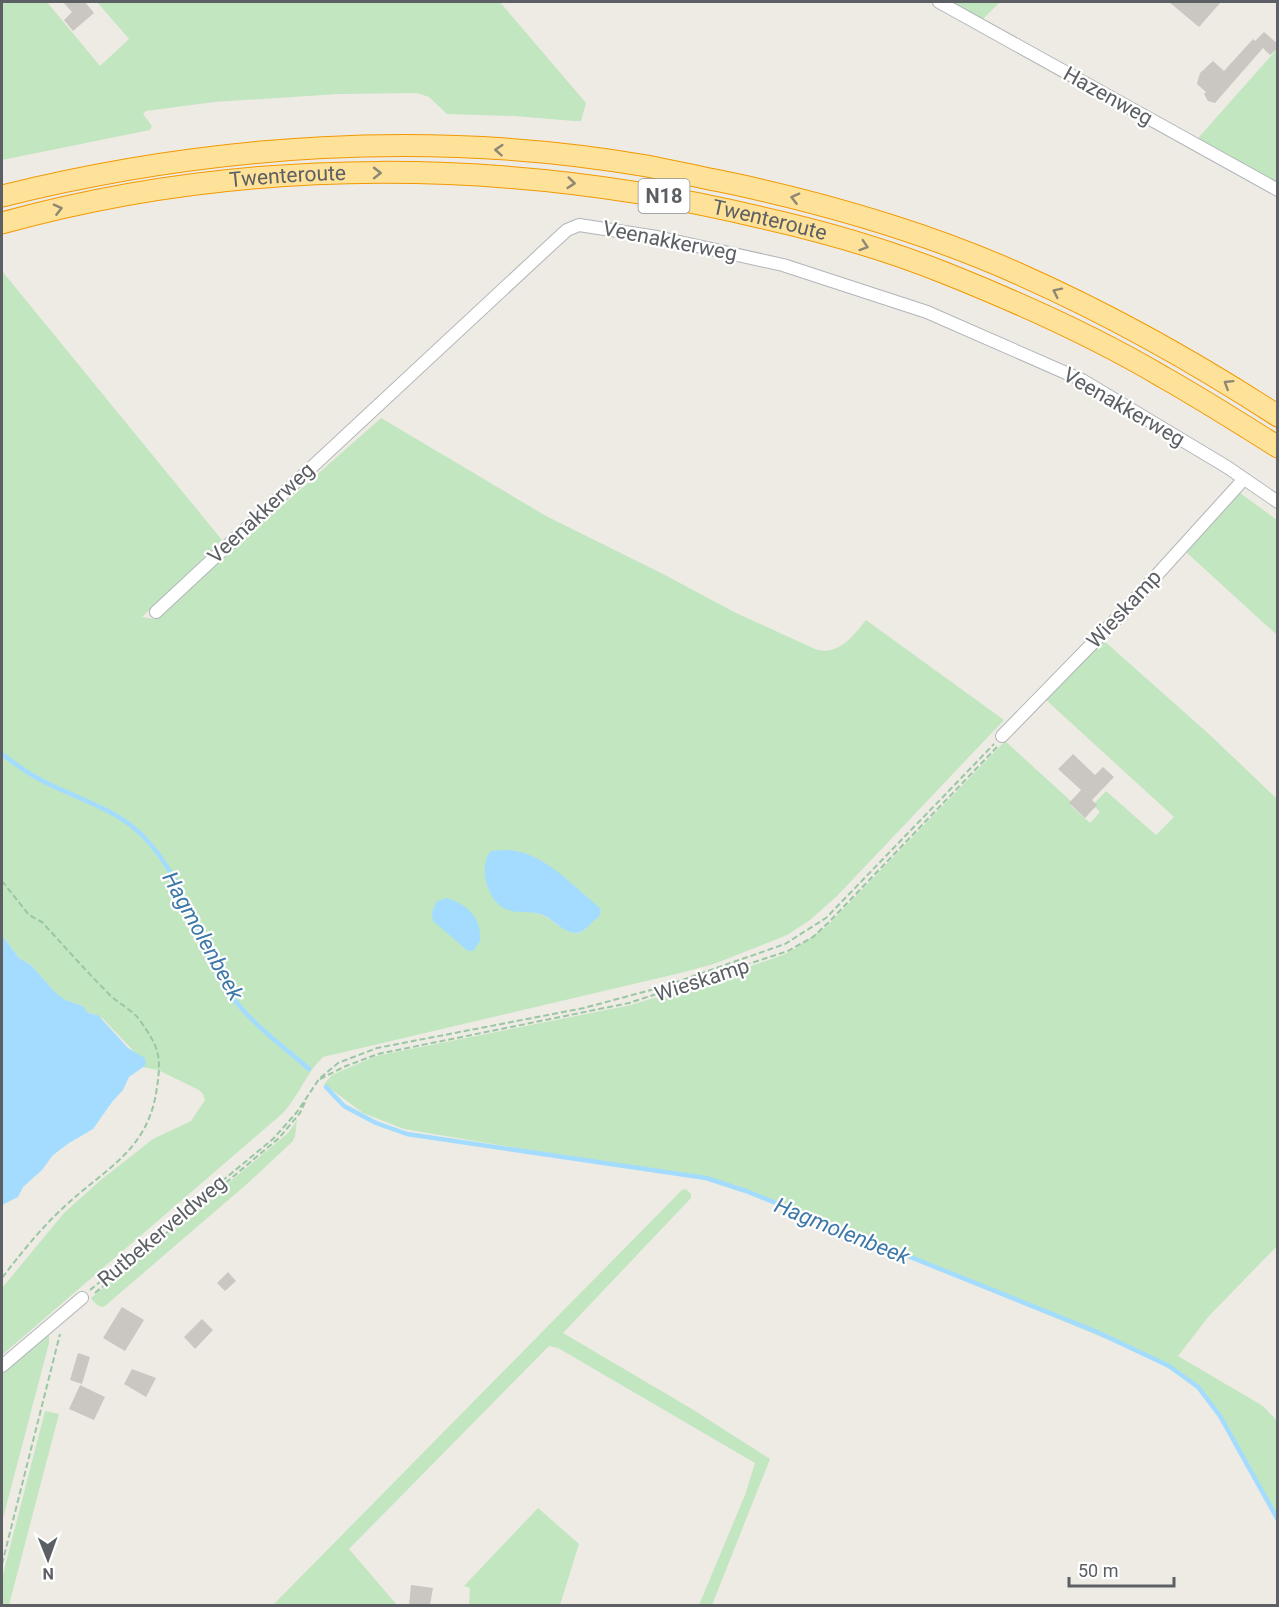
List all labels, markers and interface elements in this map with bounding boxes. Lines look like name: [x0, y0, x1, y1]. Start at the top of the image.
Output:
street label: Hazenweg: [1059, 62, 1157, 130]
one-way arrow: [494, 144, 503, 157]
street label: Twenteroute: [228, 161, 346, 192]
one-way arrow: [372, 167, 381, 179]
one-way arrow: [567, 176, 576, 189]
road number: N18: [638, 179, 690, 213]
one-way arrow: [790, 192, 800, 205]
street label: Twenteroute: [710, 195, 830, 245]
one-way arrow: [53, 204, 63, 217]
street label: Veenakkerweg: [601, 216, 739, 266]
one-way arrow: [858, 238, 869, 251]
one-way arrow: [1052, 287, 1063, 299]
street label: Veenakkerweg: [1059, 362, 1189, 452]
one-way arrow: [1224, 380, 1234, 392]
street label: Veenakkerweg: [203, 458, 319, 568]
street label: Wieskamp: [1082, 565, 1166, 653]
water label: Hagmolenbeek: [157, 867, 249, 1006]
street label: Wieskamp: [652, 953, 752, 1007]
street label: Rutbekerveldweg: [93, 1170, 231, 1292]
water label: Hagmolenbeek: [771, 1193, 914, 1270]
north arrow: [18, 1529, 78, 1589]
scale bar: [1069, 1550, 1174, 1588]
text: 50 m: [1078, 1560, 1118, 1581]
text: N: [42, 1564, 54, 1583]

